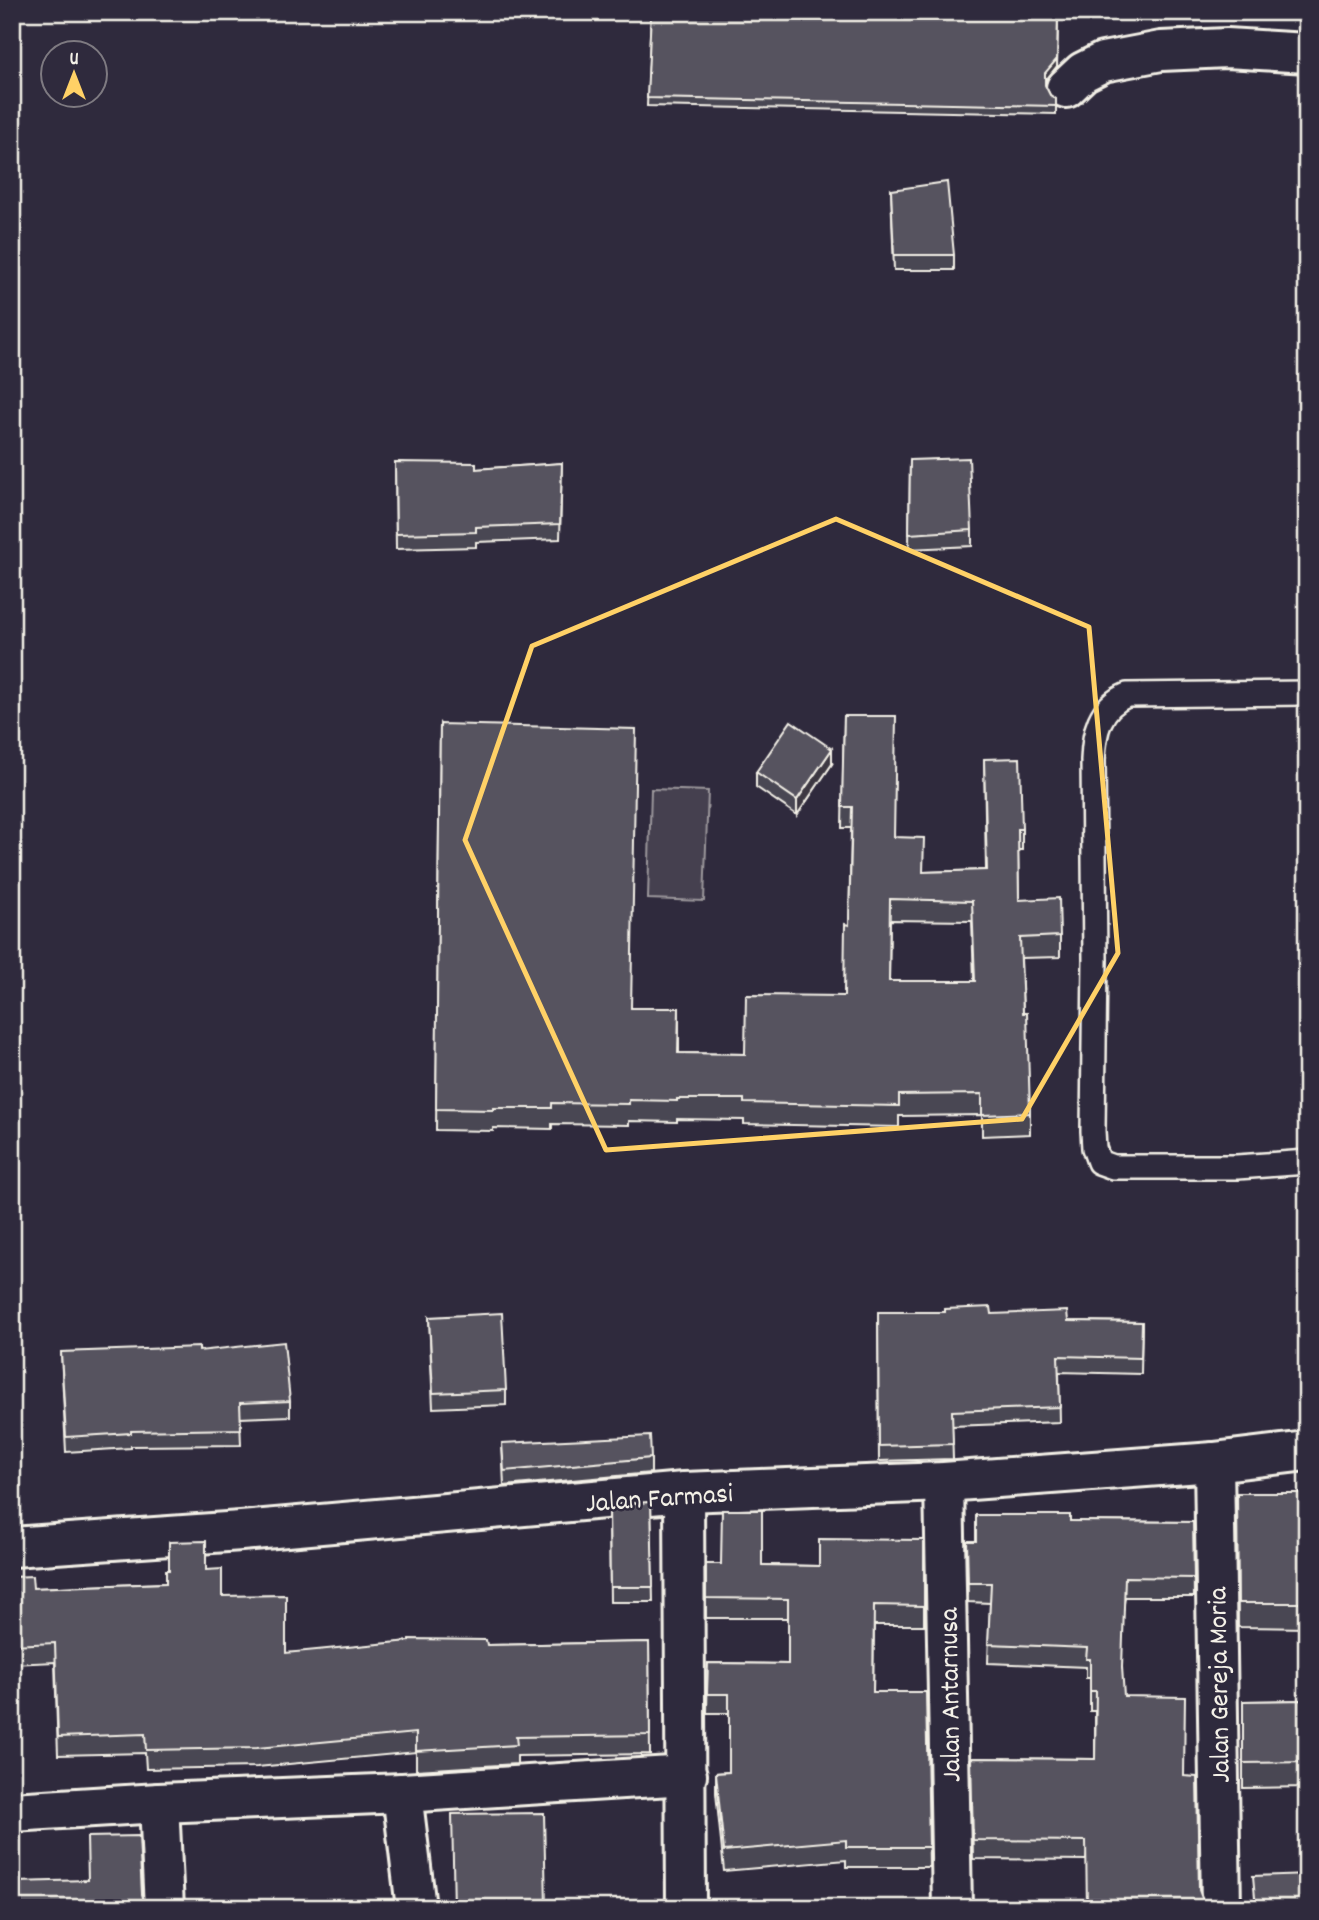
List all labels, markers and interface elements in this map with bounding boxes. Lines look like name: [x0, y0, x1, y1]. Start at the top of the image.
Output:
north arrow: [38, 38, 108, 108]
text: U: [69, 47, 79, 74]
street label: Jalan Farmasi: [584, 1476, 734, 1526]
street label: Jalan Gereja Moria: [1200, 1586, 1244, 1783]
street label: Jalan Antarnusa: [931, 1606, 975, 1782]

